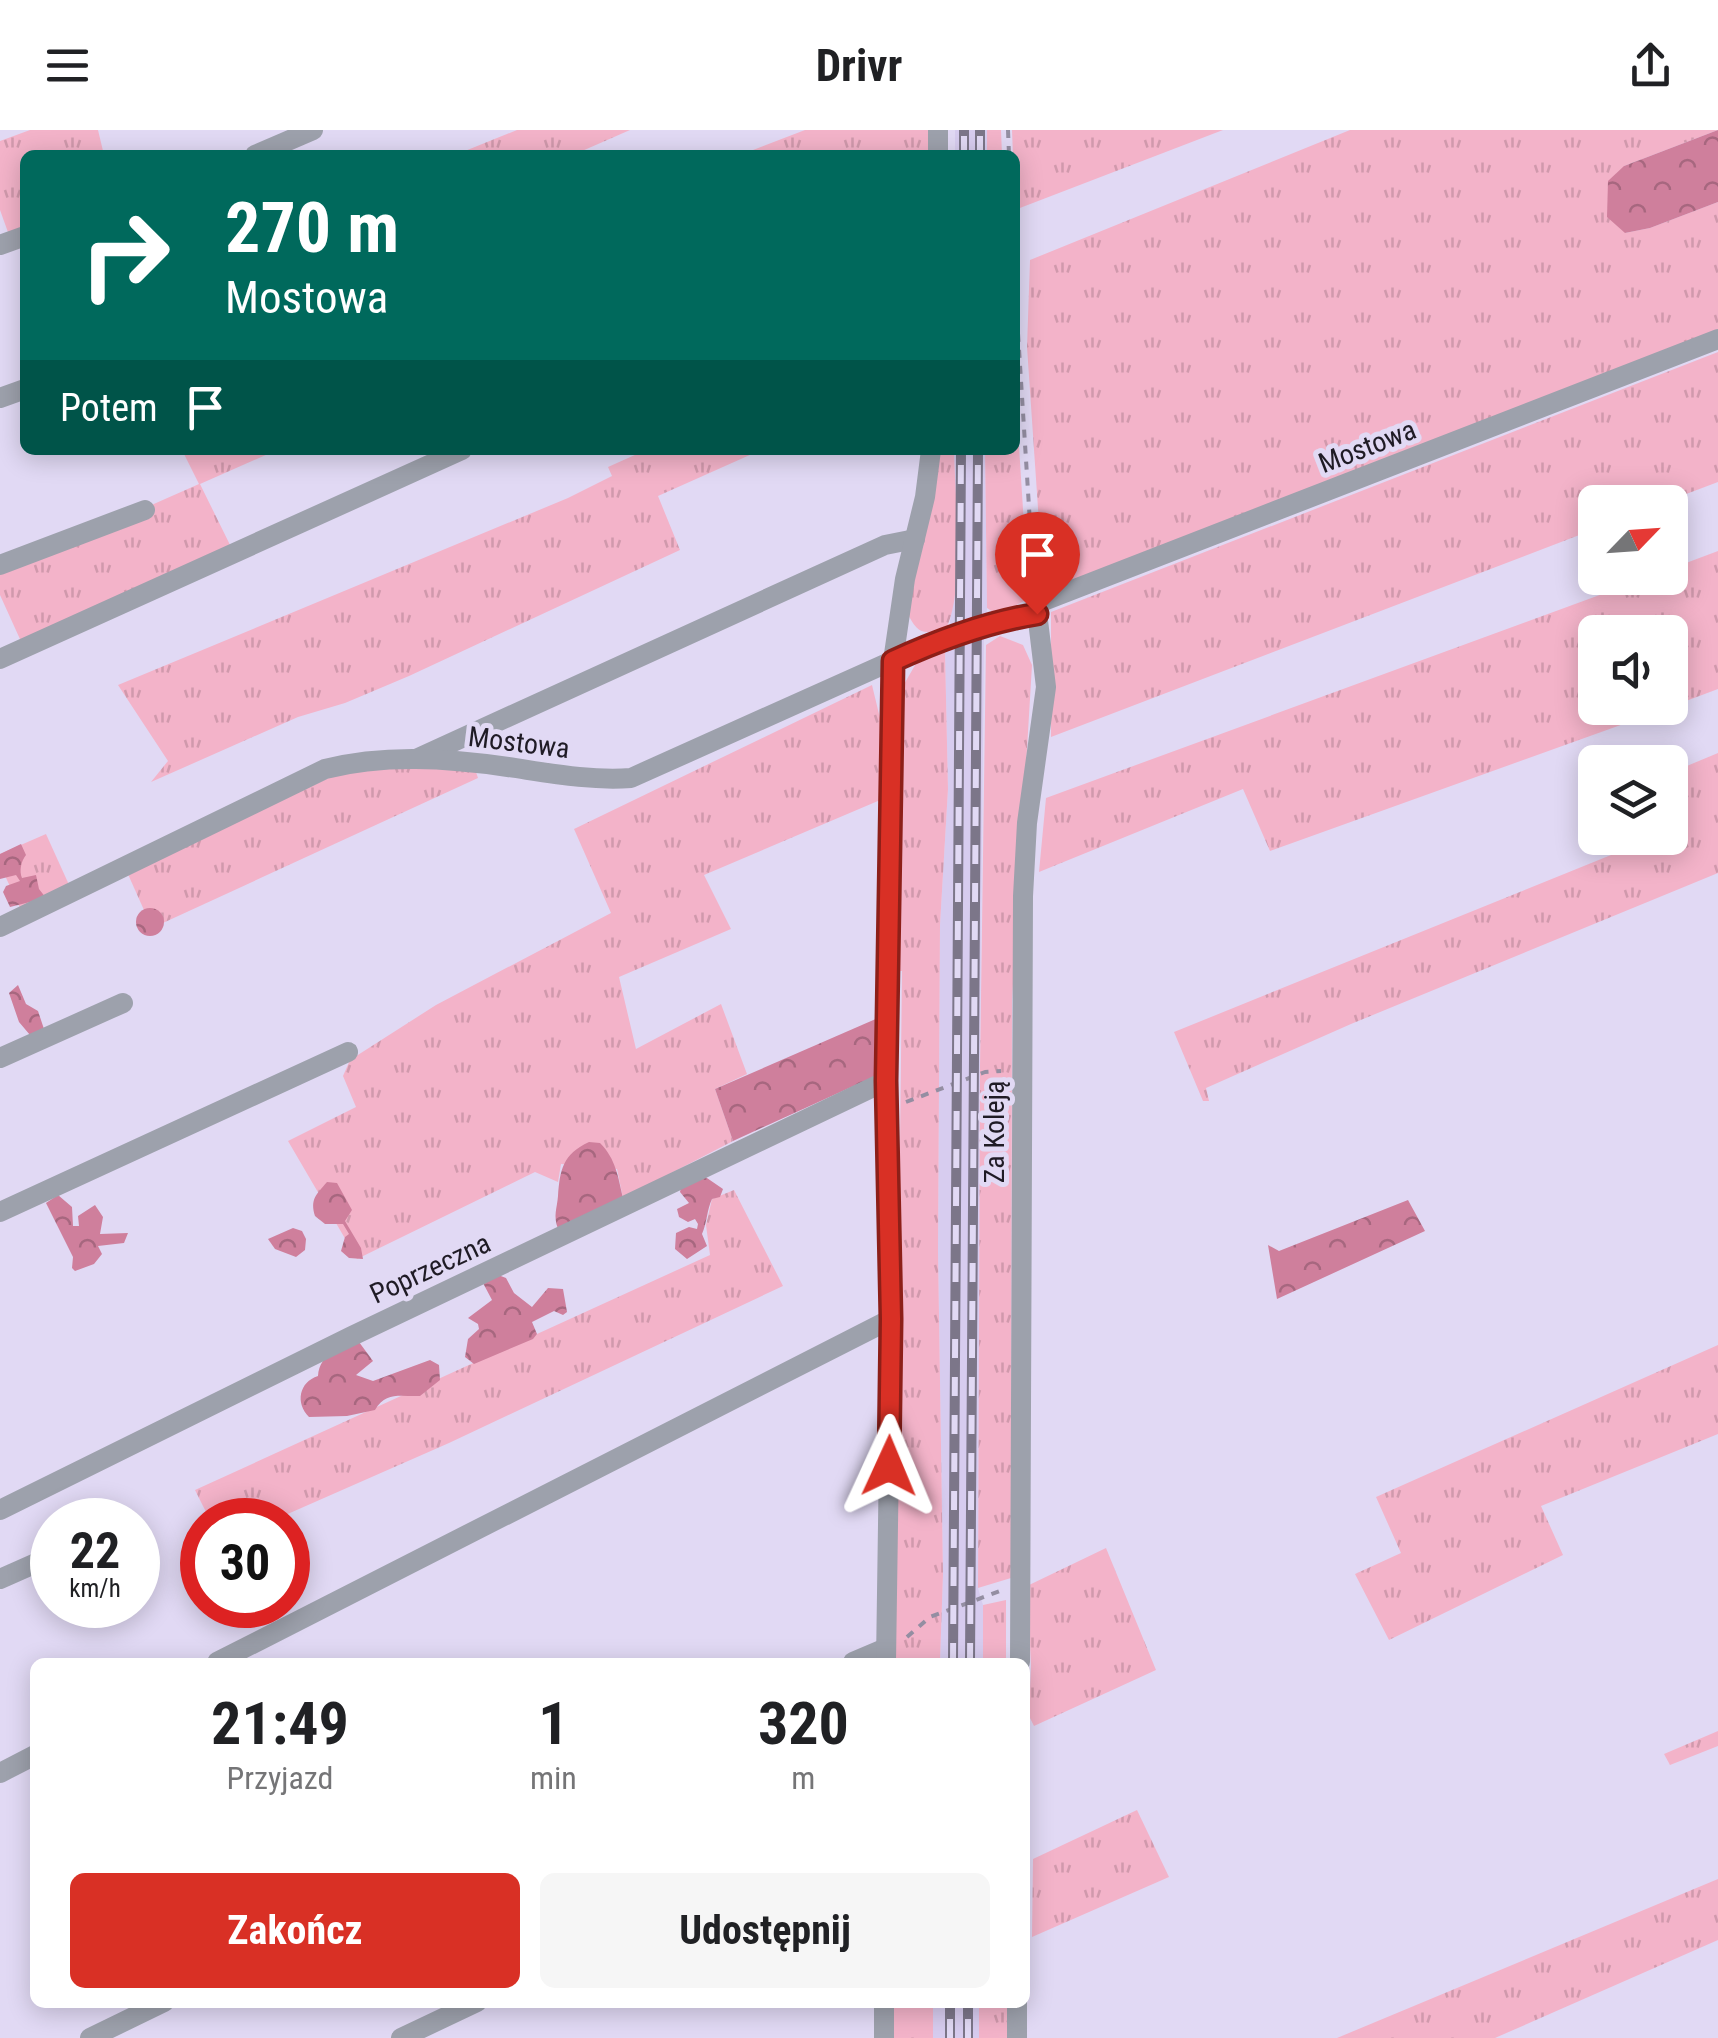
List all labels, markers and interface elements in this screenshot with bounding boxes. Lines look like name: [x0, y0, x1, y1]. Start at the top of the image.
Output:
icon: menu: [40, 38, 95, 93]
icon: share: [1623, 38, 1678, 93]
text: Drivr: [816, 39, 902, 92]
text: 270 m: [225, 187, 399, 269]
icon: right: [60, 190, 190, 320]
text: Mostowa: [225, 271, 388, 324]
icon: arrive: [178, 380, 233, 435]
text: Potem: [60, 386, 158, 430]
street label: Mostowa: [1314, 413, 1421, 480]
north arrow: [1578, 485, 1688, 595]
map controls: [1578, 485, 1688, 855]
pin: [995, 512, 1080, 615]
icon: arrive: [1010, 527, 1065, 582]
button: sound: [1578, 615, 1688, 725]
street label: Mostowa: [466, 720, 571, 765]
button: layers: [1578, 745, 1688, 855]
street label: Za Koleją: [978, 1081, 1011, 1183]
street label: Poprzeczna: [365, 1226, 496, 1311]
position arrow: [837, 1414, 941, 1518]
speed limit sign: 30: [180, 1498, 310, 1628]
text: 22: [70, 1522, 120, 1580]
text: km/h: [69, 1574, 121, 1603]
text: 21:49: [211, 1688, 349, 1759]
text: 1: [538, 1688, 569, 1759]
text: 320: [758, 1688, 849, 1759]
text: Przyjazd: [226, 1759, 333, 1797]
text: min: [530, 1759, 577, 1797]
text: m: [791, 1759, 815, 1797]
button: Zakończ: [70, 1873, 520, 1988]
button: Udostępnij: [540, 1873, 990, 1988]

